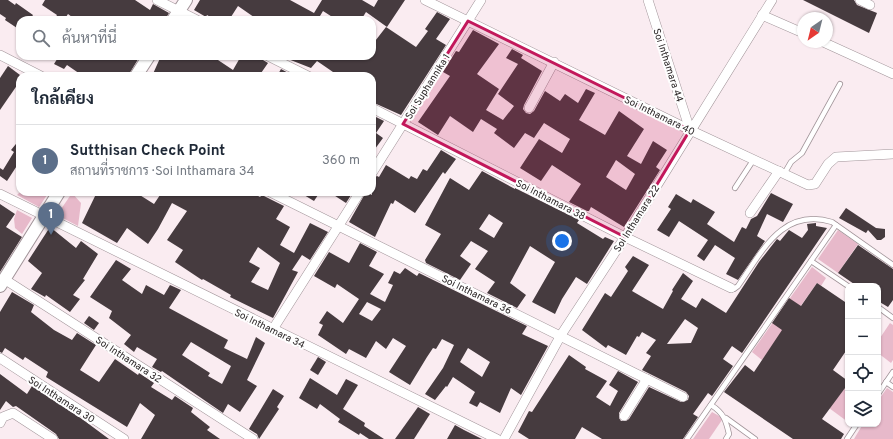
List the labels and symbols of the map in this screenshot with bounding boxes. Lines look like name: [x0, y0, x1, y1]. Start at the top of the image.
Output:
north arrow: [797, 12, 833, 48]
street label: Soi Inthamara 44: [650, 27, 686, 104]
street label: Soi Suphannika 1: [403, 52, 454, 122]
street label: Soi Inthamara 40: [622, 94, 697, 139]
street label: Soi Inthamara 38: [513, 177, 587, 224]
street label: Soi Inthamara 22: [611, 183, 663, 255]
pin: 1: [38, 202, 64, 235]
your location: [552, 231, 572, 251]
street label: Soi Inthamara 36: [439, 273, 514, 318]
street label: Soi Inthamara 34: [232, 307, 307, 352]
street label: Soi Inthamara 32: [93, 334, 164, 387]
street label: Soi Inthamara 30: [25, 374, 97, 427]

